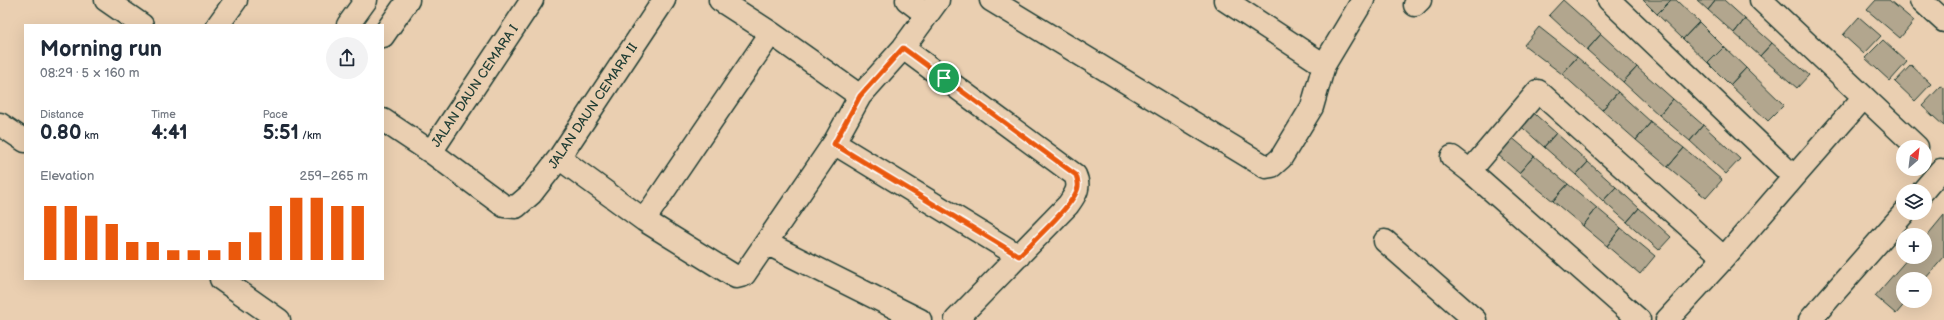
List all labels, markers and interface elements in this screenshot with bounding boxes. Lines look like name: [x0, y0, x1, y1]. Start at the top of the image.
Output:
street label: JALAN DAUN CEMARA I: [428, 22, 522, 150]
text: Morning run: [40, 36, 162, 63]
button: share: [326, 37, 368, 79]
street label: JALAN DAUN CEMARA II: [545, 40, 641, 172]
pin: [927, 61, 961, 95]
text: 08:29 · 5 × 160 m: [40, 65, 140, 81]
icon: arrive: [933, 67, 955, 89]
text: Distance: [40, 108, 84, 121]
text: Time: [151, 108, 176, 121]
text: Pace: [263, 108, 288, 121]
text: 0.80: [40, 121, 81, 145]
text: 4:41: [151, 121, 188, 145]
text: 5:51: [263, 121, 299, 145]
text: km: [81, 129, 99, 142]
text: /km: [299, 129, 321, 142]
north arrow: [1896, 140, 1932, 176]
map controls: [1896, 140, 1932, 308]
text: Elevation: [40, 168, 94, 184]
text: 259–265 m: [299, 168, 368, 184]
button: layers: [1896, 184, 1932, 220]
button: +: [1896, 228, 1932, 264]
button: −: [1896, 272, 1932, 308]

